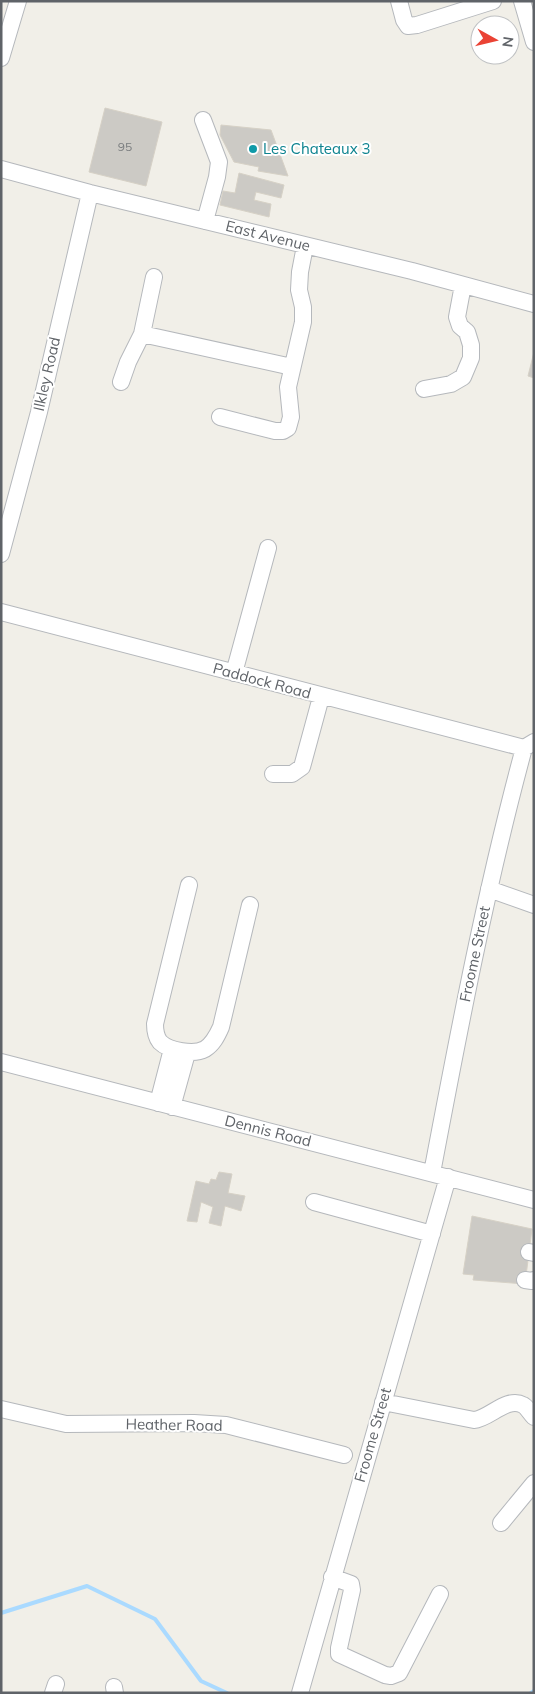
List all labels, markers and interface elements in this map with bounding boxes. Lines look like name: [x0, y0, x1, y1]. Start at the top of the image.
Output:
north arrow: [470, 15, 520, 65]
text: N: [498, 35, 518, 48]
house number: 95: [118, 139, 132, 154]
place label: Les Chateaux 3: [263, 139, 371, 158]
marker: Les Chateaux 3: [247, 143, 259, 155]
street label: East Avenue: [224, 216, 312, 255]
street label: Ilkley Road: [29, 335, 64, 413]
street label: Paddock Road: [211, 658, 313, 703]
street label: Froome Street: [455, 904, 494, 1004]
street label: Dennis Road: [223, 1111, 313, 1150]
street label: Froome Street: [350, 1385, 395, 1484]
street label: Heather Road: [125, 1414, 223, 1435]

